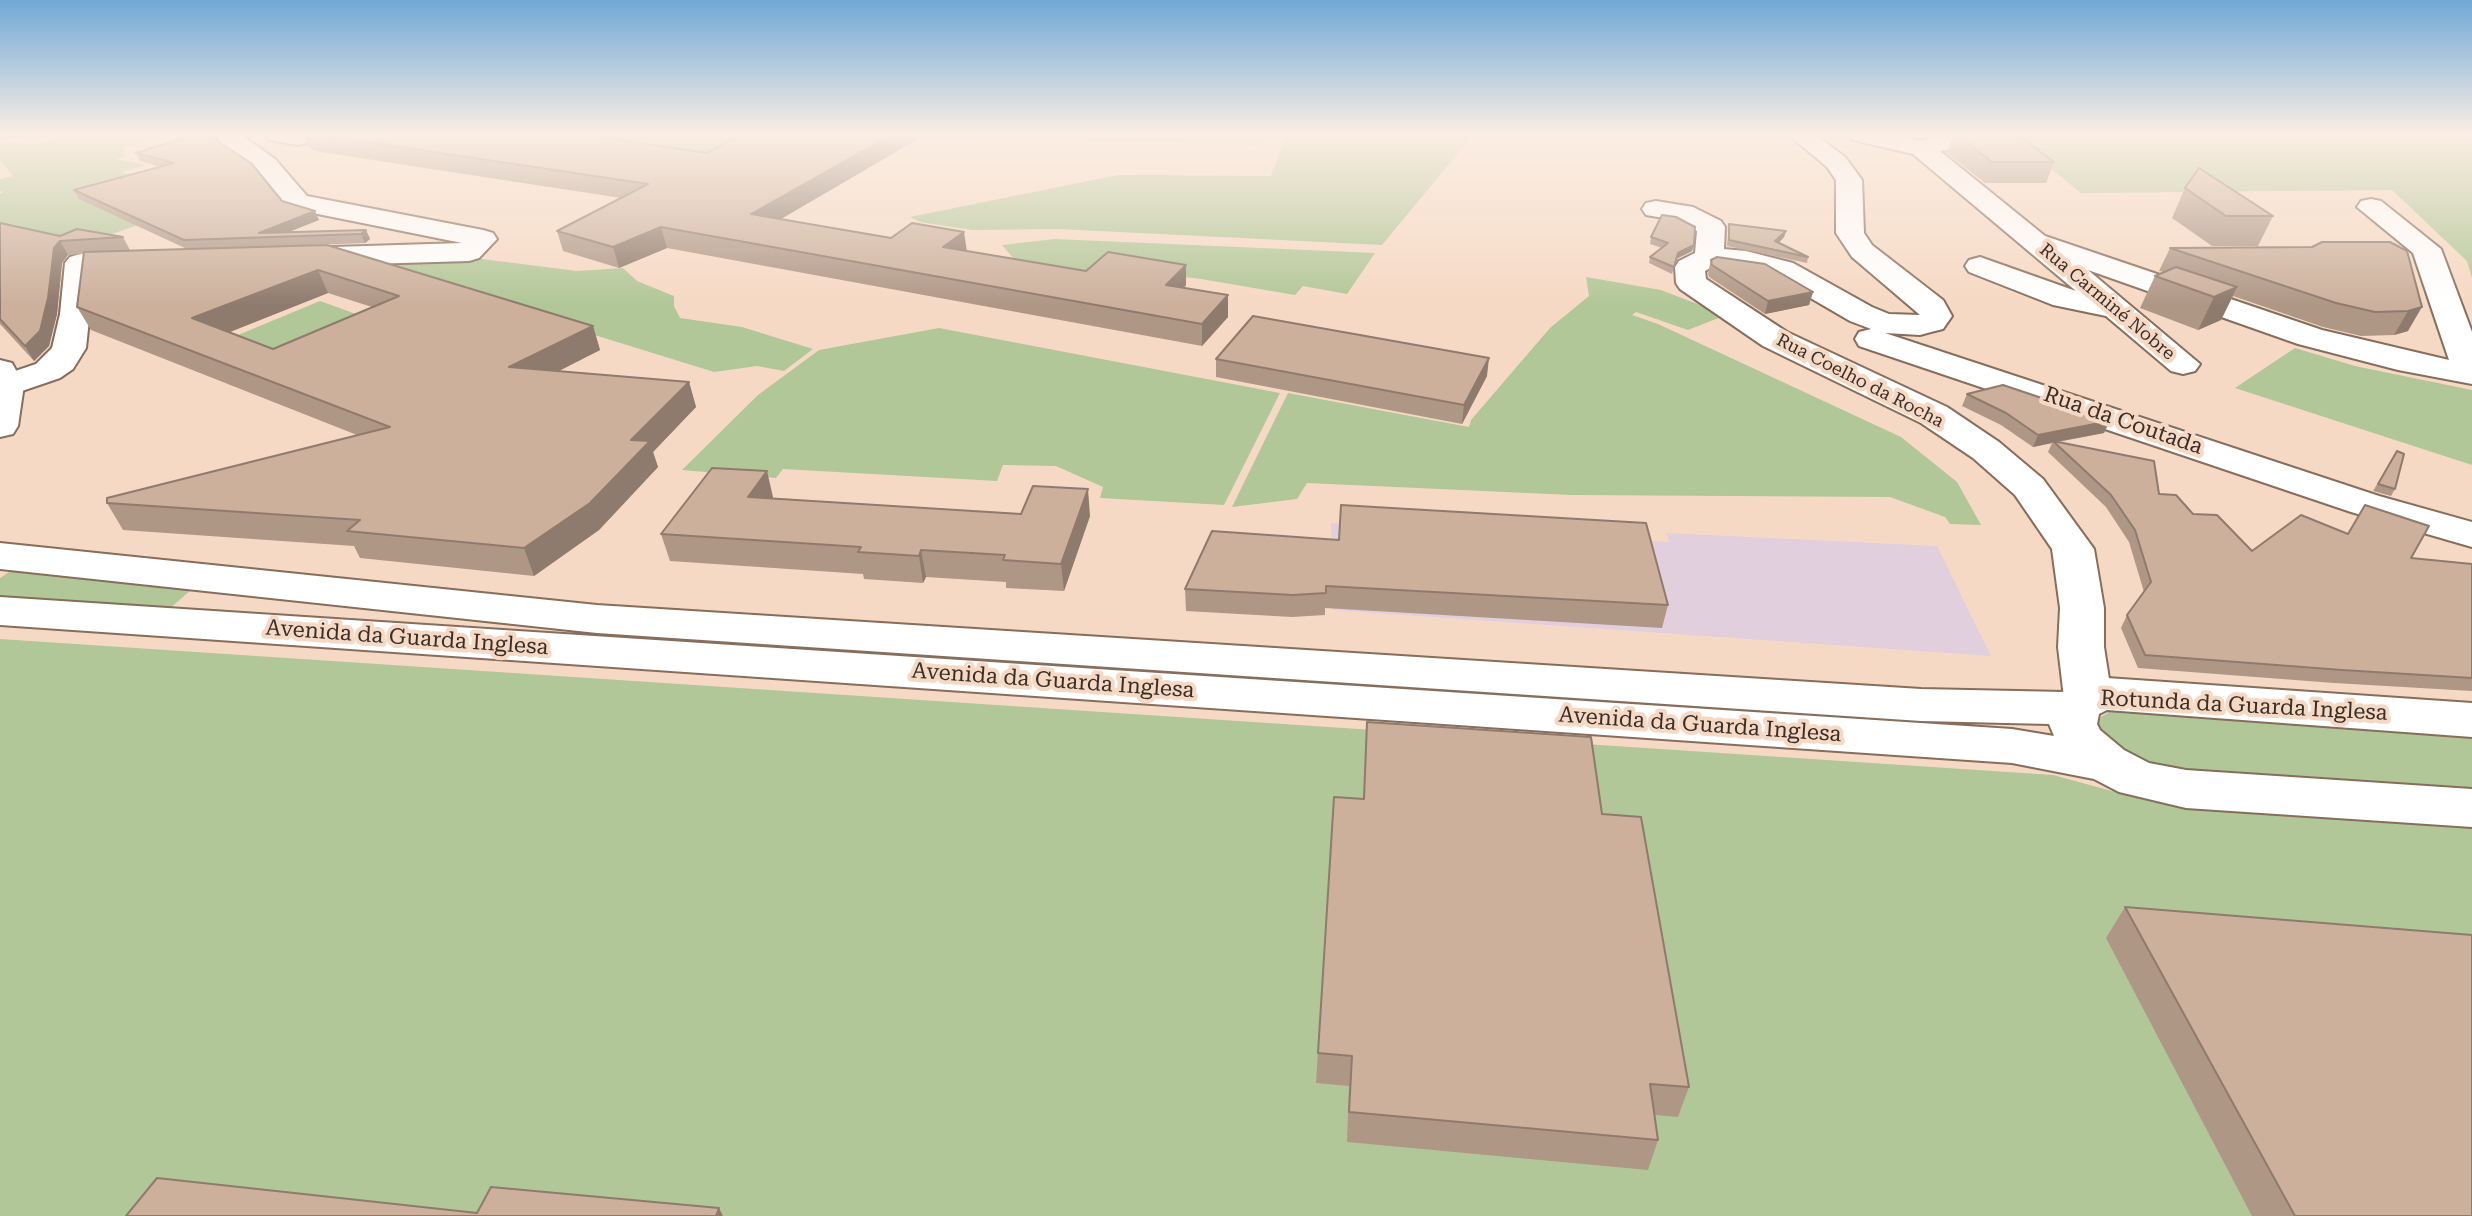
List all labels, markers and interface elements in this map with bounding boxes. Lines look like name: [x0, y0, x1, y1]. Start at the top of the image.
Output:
street label: Rua Carminé Nobre: [2035, 239, 2179, 365]
street label: Rua Coelho da Rocha: [1773, 329, 1947, 433]
street label: Rua da Coutada: [2040, 381, 2206, 461]
street label: Avenida da Guarda Inglesa: [265, 615, 549, 661]
street label: Avenida da Guarda Inglesa: [911, 658, 1195, 704]
street label: Rotunda da Guarda Inglesa: [2100, 685, 2388, 727]
street label: Avenida da Guarda Inglesa: [1558, 702, 1842, 748]

